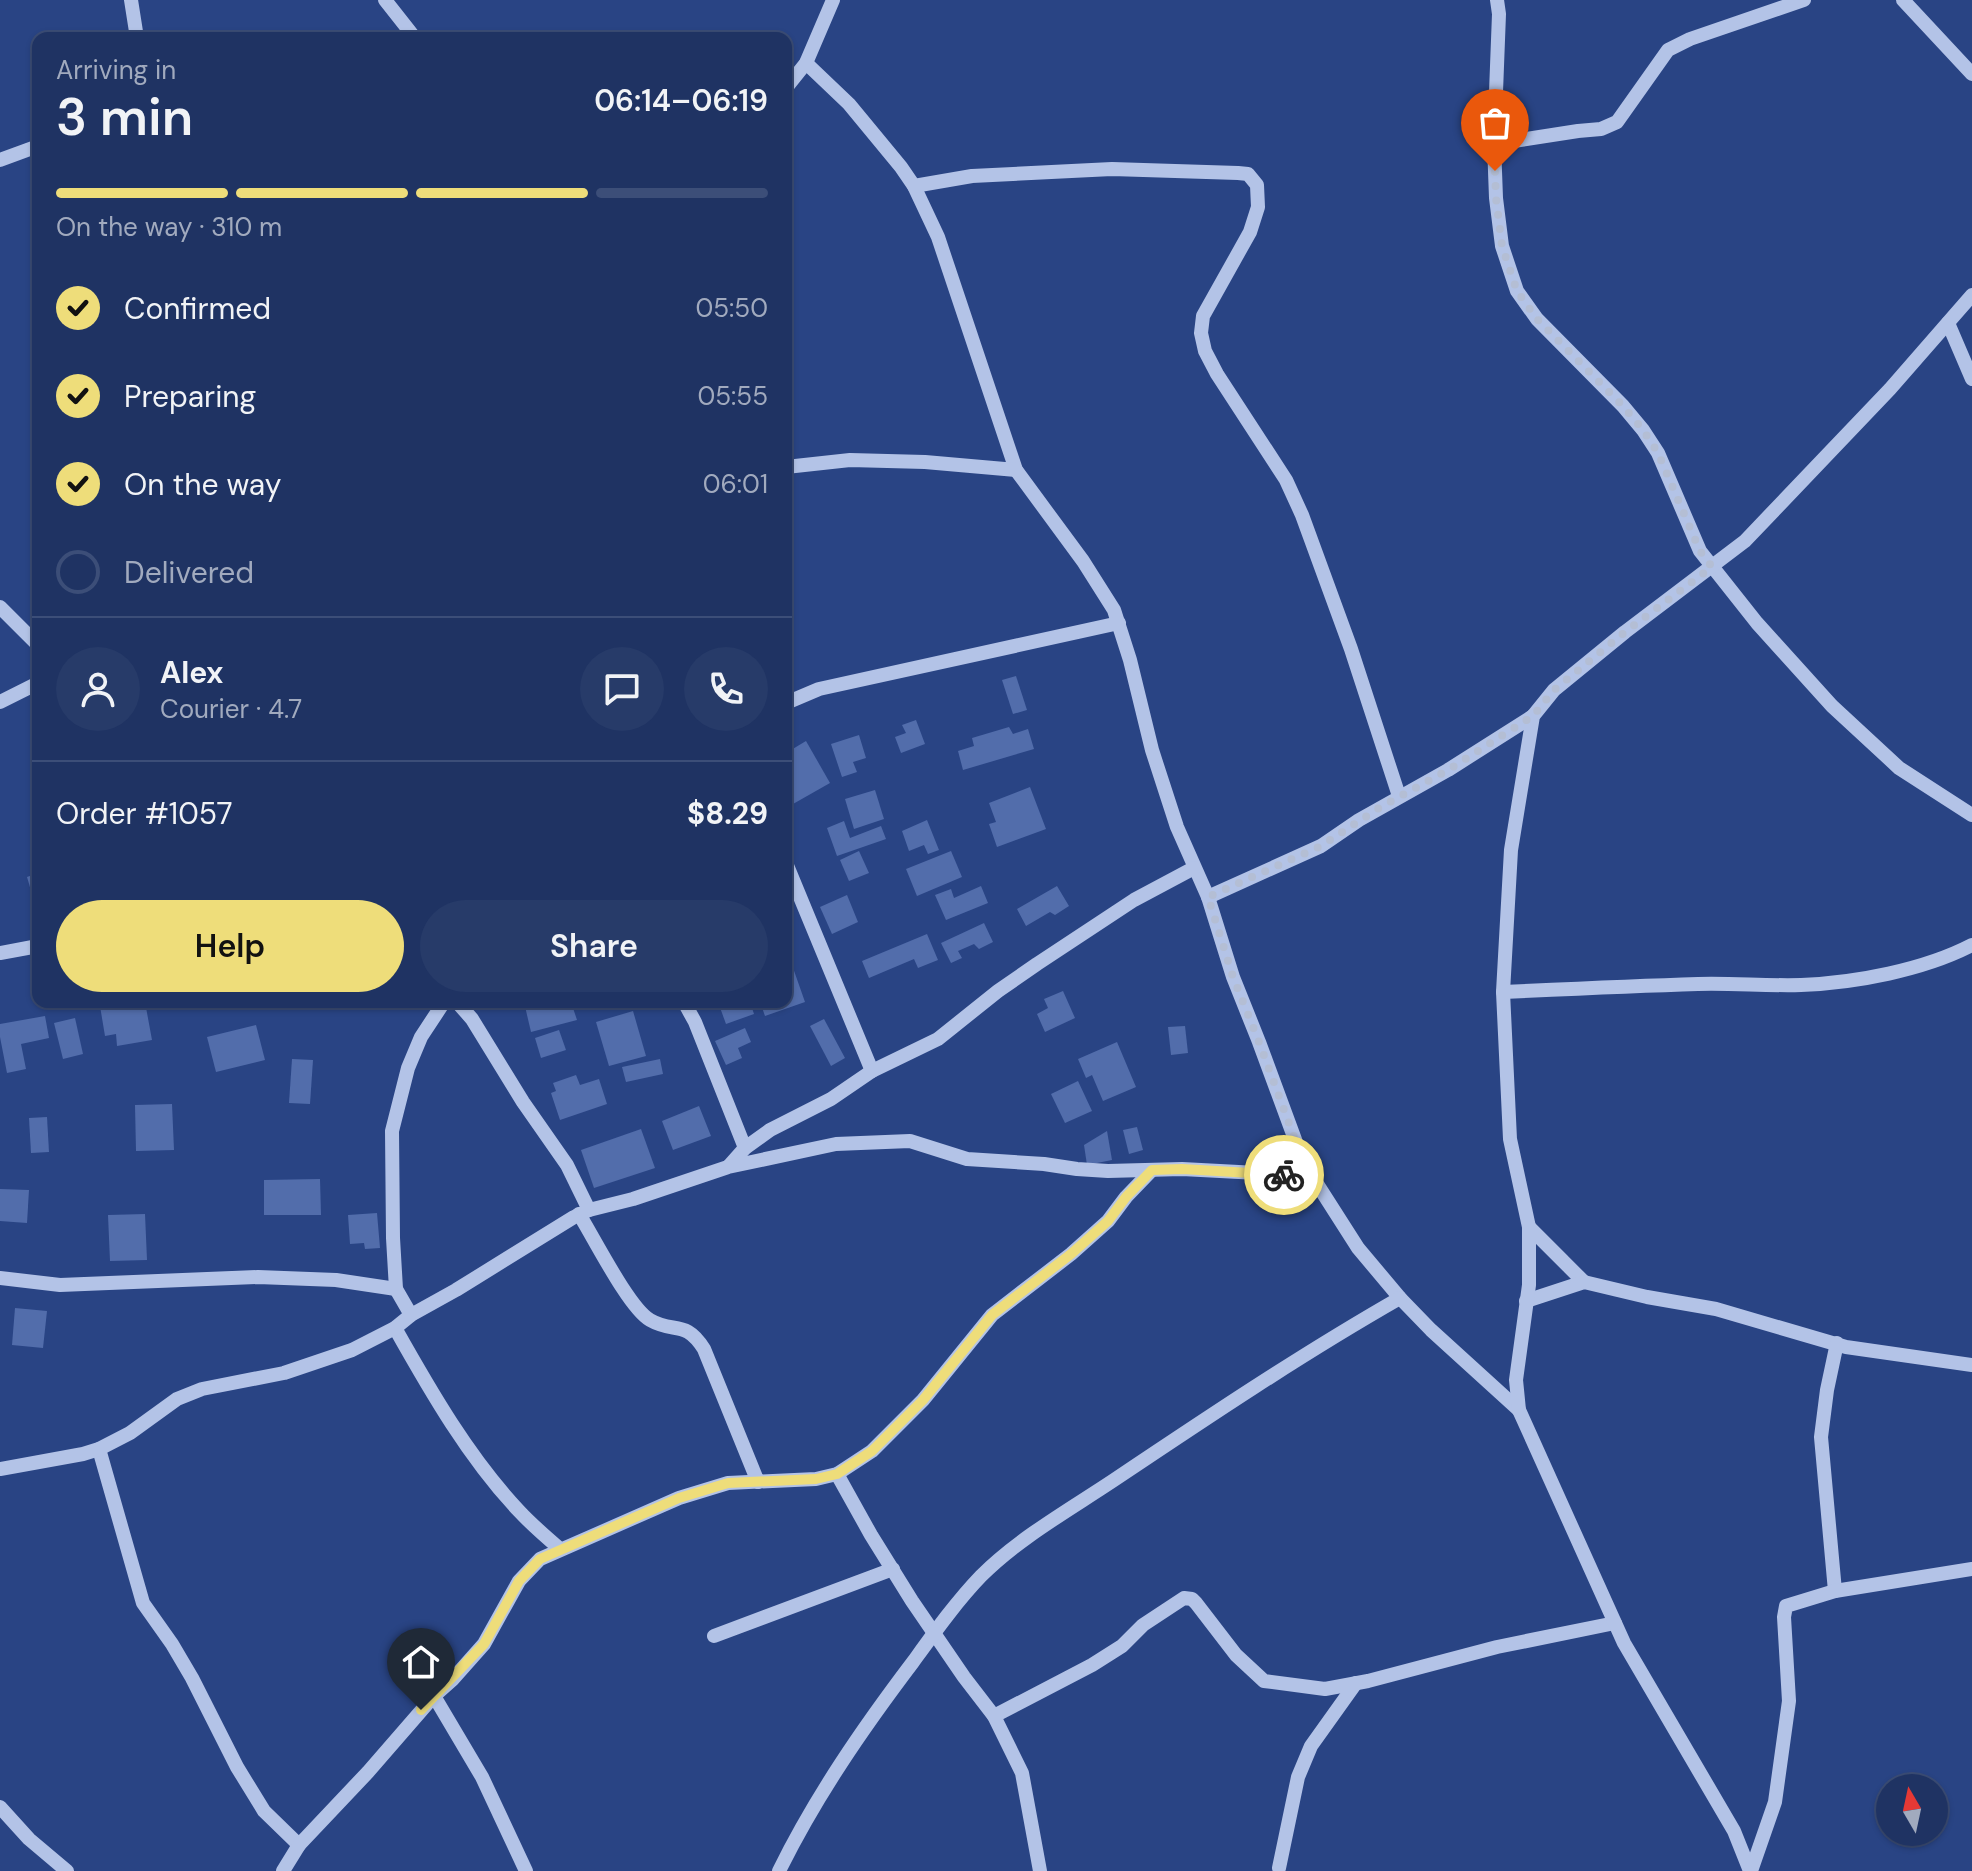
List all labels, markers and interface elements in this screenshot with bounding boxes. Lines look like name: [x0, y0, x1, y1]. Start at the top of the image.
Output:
text: Arriving in: [56, 53, 176, 87]
text: 06:14–06:19: [594, 81, 768, 120]
text: 3 min: [56, 83, 193, 151]
pin: [1461, 89, 1529, 171]
icon: bag: [1473, 101, 1517, 145]
text: On the way · 310 m: [56, 210, 282, 244]
icon: check: [56, 286, 100, 330]
text: Confirmed: [124, 289, 271, 328]
text: 05:50: [695, 291, 768, 325]
icon: check: [56, 374, 100, 418]
text: Preparing: [124, 377, 256, 416]
text: 05:55: [697, 379, 768, 413]
icon: check: [56, 462, 100, 506]
text: On the way: [124, 465, 281, 504]
text: 06:01: [703, 467, 768, 501]
text: Delivered: [124, 553, 254, 592]
button: person: [56, 647, 140, 731]
button: chat: [580, 647, 664, 731]
button: phone: [684, 647, 768, 731]
text: Alex: [160, 653, 223, 692]
text: Courier · 4.7: [160, 692, 302, 726]
text: Order #1057: [56, 794, 233, 833]
text: $8.29: [687, 794, 768, 833]
button: Help: [56, 900, 404, 992]
button: Share: [420, 900, 768, 992]
courier: [1244, 1135, 1324, 1215]
icon: bike: [1262, 1153, 1306, 1197]
pin: [387, 1628, 455, 1710]
icon: home: [399, 1640, 443, 1684]
north arrow: [1876, 1774, 1948, 1846]
map controls: [1876, 1774, 1948, 1846]

